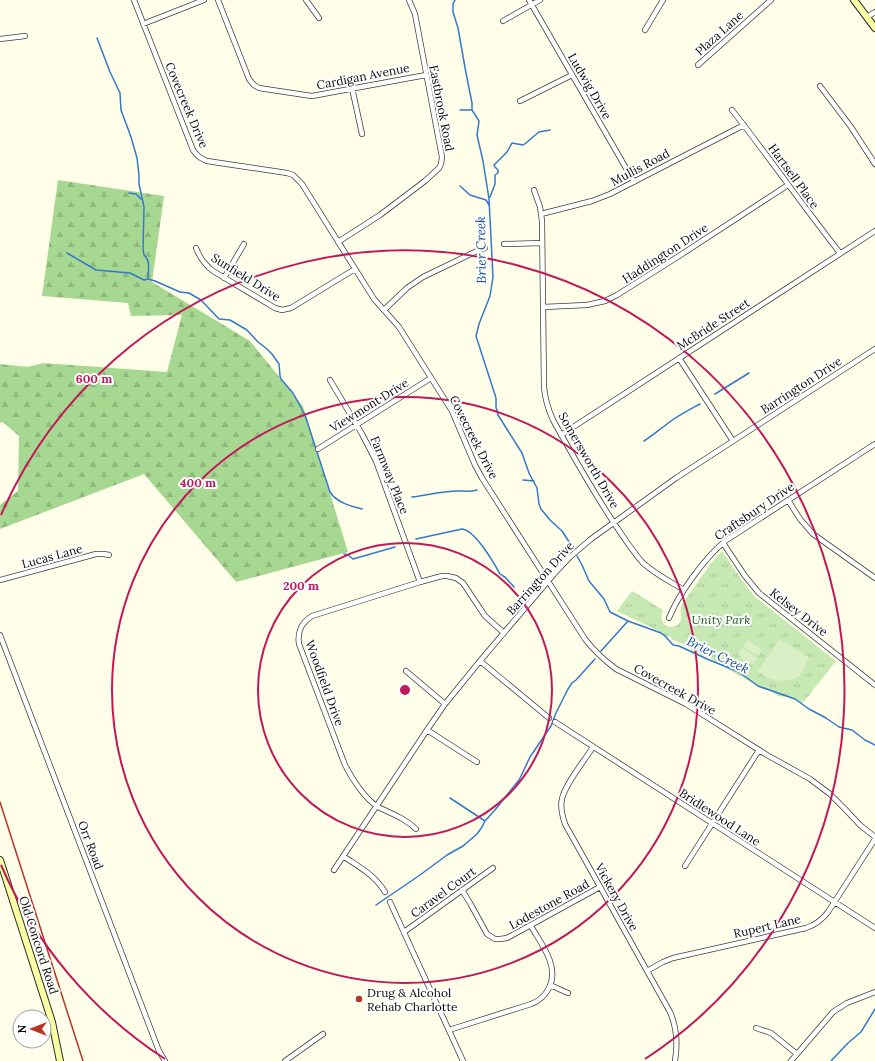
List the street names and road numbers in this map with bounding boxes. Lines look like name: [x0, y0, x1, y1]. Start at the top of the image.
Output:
street label: Plaza Lane: [692, 7, 746, 58]
street label: Ludwig Drive: [565, 50, 615, 122]
street label: Covecreek Drive: [162, 60, 212, 151]
street label: Cardigan Avenue: [315, 60, 411, 92]
street label: Eastbrook Road: [426, 64, 458, 152]
street label: Hartsell Place: [765, 141, 823, 212]
street label: Mullis Road: [608, 145, 672, 189]
street label: Haddington Drive: [619, 219, 711, 286]
street label: Sunfield Drive: [209, 250, 284, 304]
street label: McBride Street: [674, 295, 753, 353]
street label: Barrington Drive: [758, 353, 845, 417]
street label: Viewmont Drive: [326, 375, 411, 436]
street label: Covecreek Drive: [446, 393, 502, 482]
street label: Somersworth Drive: [555, 409, 623, 511]
street label: Farmway Place: [368, 434, 413, 517]
street label: Craftsbury Drive: [711, 478, 797, 543]
street label: Barrington Drive: [503, 538, 577, 618]
street label: Lucas Lane: [20, 541, 85, 571]
street label: Kelsey Drive: [767, 585, 831, 640]
street label: Woodfield Drive: [303, 638, 348, 728]
street label: Covecreek Drive: [631, 660, 719, 718]
street label: Bridlewood Lane: [677, 785, 764, 849]
street label: Orr Road: [75, 819, 107, 871]
street label: Vickery Drive: [592, 860, 642, 934]
street label: Caravel Court: [407, 863, 479, 921]
street label: Lodestone Road: [506, 876, 592, 932]
street label: Old Concord Road: [16, 894, 62, 996]
street label: Rupert Lane: [732, 911, 803, 941]

